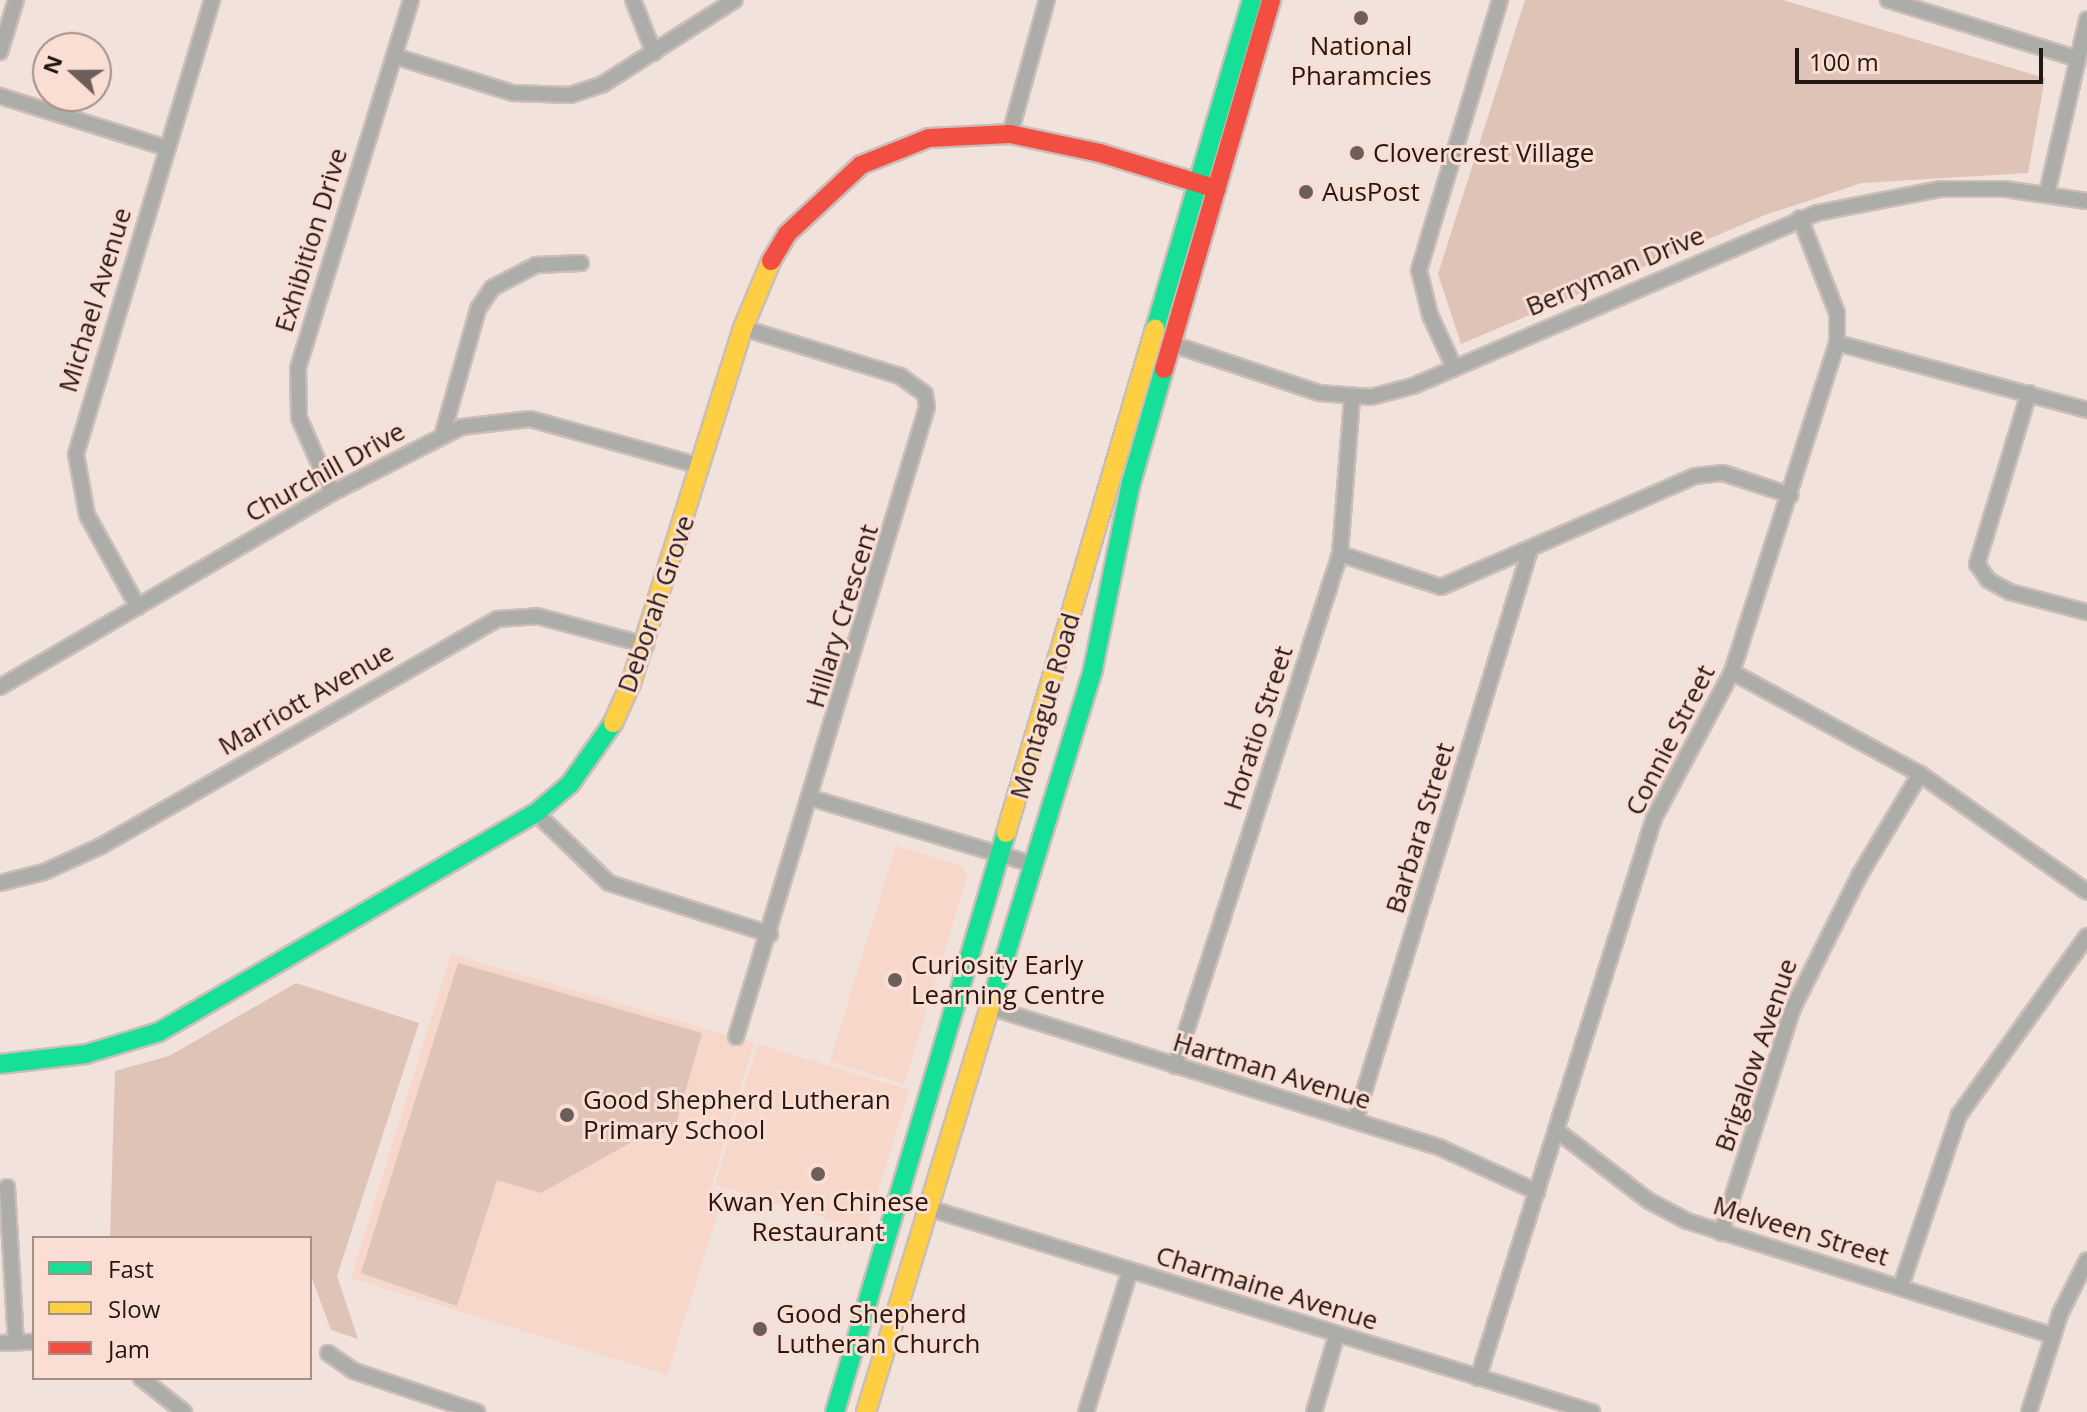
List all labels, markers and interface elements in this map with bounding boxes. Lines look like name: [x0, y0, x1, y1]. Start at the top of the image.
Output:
marker: National Pharamcies: [1352, 9, 1370, 27]
place label: National Pharamcies: [1290, 30, 1432, 92]
north arrow: [32, 32, 112, 112]
scale bar: [1799, 32, 2047, 82]
text: 100 m: [1809, 45, 1879, 78]
text: N: [34, 50, 69, 78]
place label: Clovercrest Village: [1373, 137, 1594, 169]
street label: Exhibition Drive: [268, 144, 354, 336]
marker: Clovercrest Village: [1348, 144, 1366, 162]
place label: AusPost: [1322, 176, 1420, 208]
marker: AusPost: [1297, 183, 1315, 201]
street label: Michael Avenue: [52, 204, 138, 396]
street label: Berryman Drive: [1521, 219, 1709, 323]
street label: Churchill Drive: [240, 415, 410, 529]
street label: Deborah Grove: [611, 511, 701, 697]
street label: Hillary Crescent: [799, 521, 885, 711]
street label: Montague Road: [1004, 609, 1086, 803]
street label: Marriott Avenue: [213, 636, 399, 762]
street label: Horatio Street: [1217, 642, 1299, 814]
street label: Connie Street: [1619, 660, 1721, 820]
street label: Barbara Street: [1379, 739, 1461, 917]
place label: Curiosity Early Learning Centre: [911, 949, 1105, 1010]
street label: Brigalow Avenue: [1708, 954, 1804, 1156]
marker: Curiosity Early Learning Centre: [886, 971, 904, 989]
street label: Hartman Avenue: [1169, 1026, 1375, 1116]
place label: Good Shepherd Lutheran Primary School: [583, 1084, 891, 1146]
marker: Good Shepherd Lutheran Primary School: [558, 1106, 576, 1124]
marker: Kwan Yen Chinese Restaurant: [809, 1165, 827, 1183]
place label: Kwan Yen Chinese Restaurant: [707, 1186, 929, 1248]
street label: Melveen Street: [1709, 1189, 1893, 1273]
legend: [32, 1236, 312, 1380]
street label: Charmaine Avenue: [1152, 1239, 1382, 1337]
text: Fast: [108, 1252, 154, 1285]
text: Slow: [108, 1292, 160, 1325]
place label: Good Shepherd Lutheran Church: [776, 1298, 980, 1360]
marker: Good Shepherd Lutheran Church: [751, 1320, 769, 1338]
text: Jam: [108, 1332, 150, 1365]

